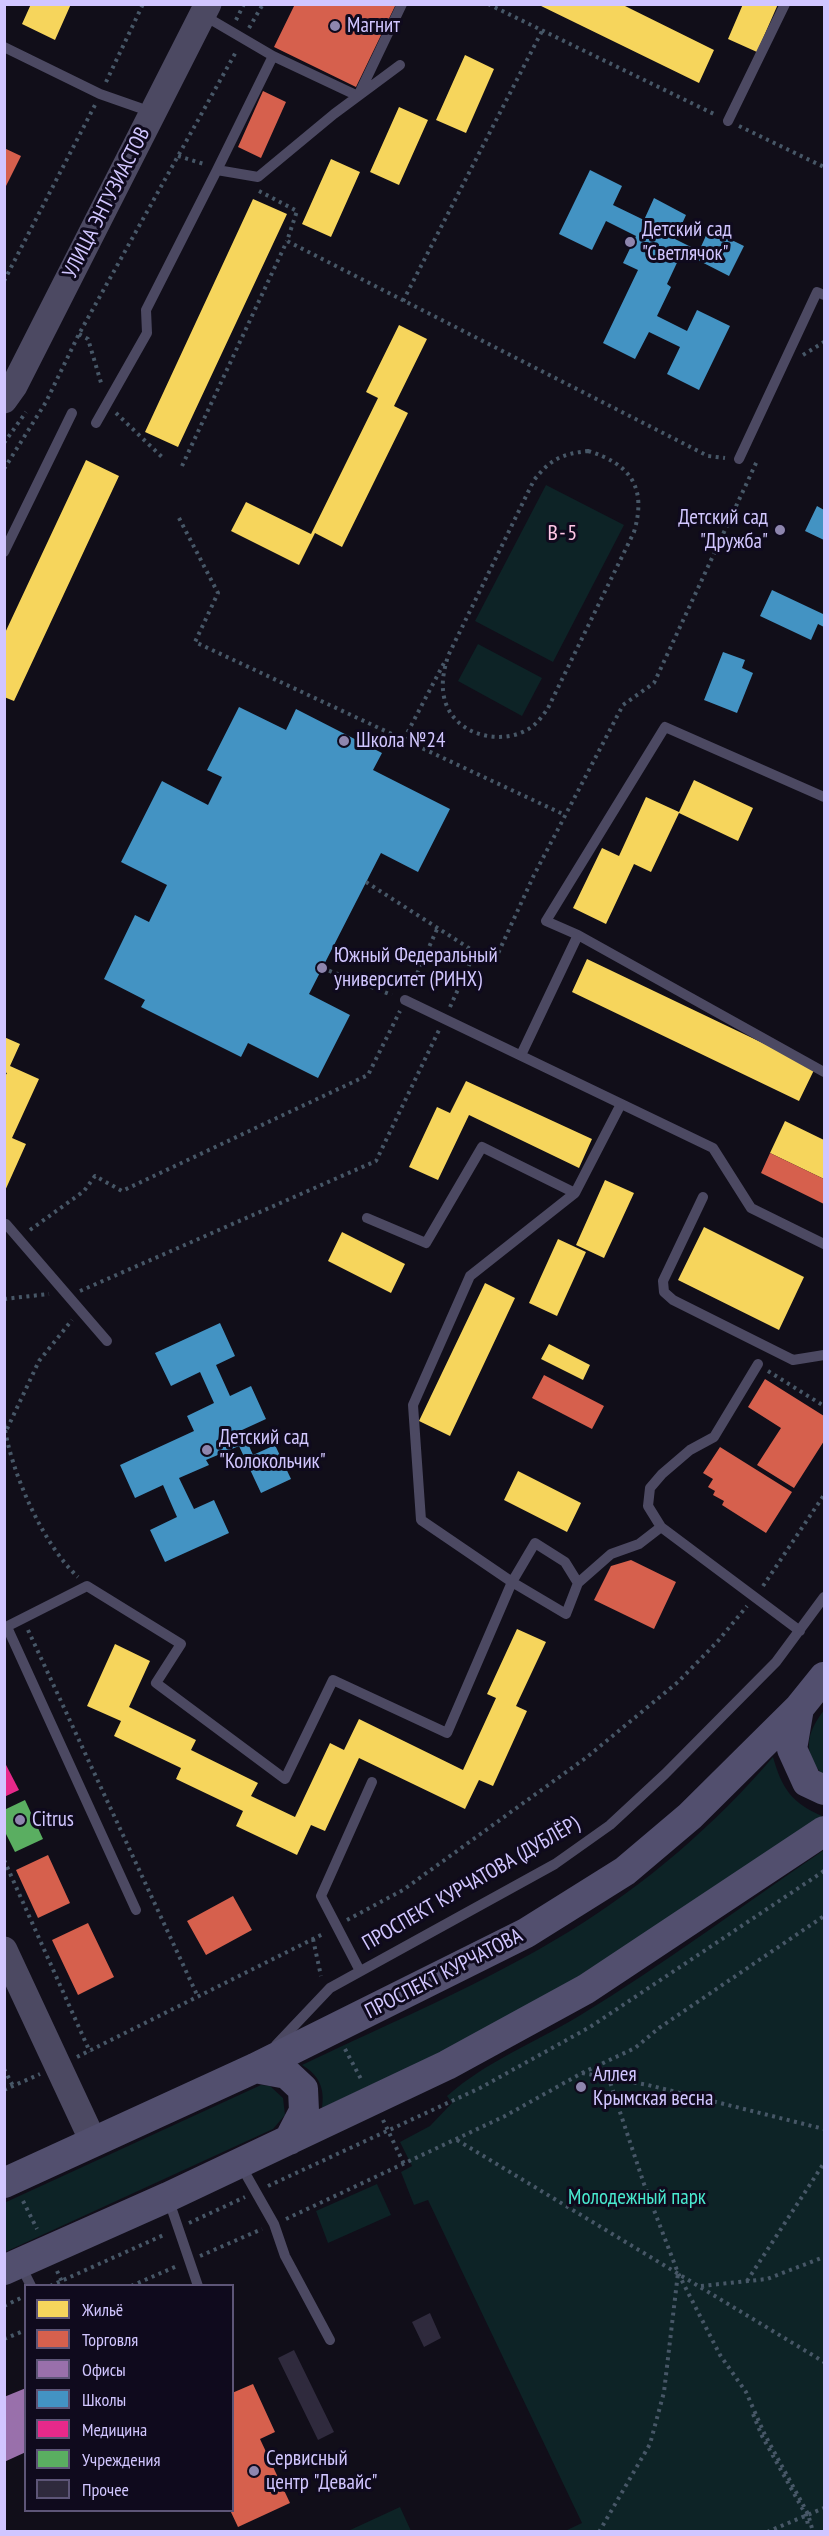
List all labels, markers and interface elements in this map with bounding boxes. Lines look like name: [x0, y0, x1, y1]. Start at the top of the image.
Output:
place label: Магнит: [347, 13, 400, 39]
marker: Магнит: [328, 19, 342, 33]
street label: УЛИЦА ЭНТУЗИАСТОВ: [58, 123, 156, 283]
place label: Детский сад "Светлячок": [642, 217, 732, 267]
marker: Детский сад "Светлячок": [623, 235, 637, 249]
place label: Детский сад "Дружба": [678, 505, 768, 555]
district label: В-5: [547, 521, 579, 547]
marker: Детский сад "Дружба": [773, 523, 787, 537]
place label: Школа №24: [356, 728, 445, 754]
marker: Школа №24: [337, 734, 351, 748]
place label: Южный Федеральный университет (РИНХ): [334, 943, 498, 993]
marker: Южный Федеральный университет (РИНХ): [315, 961, 329, 975]
place label: Детский сад "Колокольчик": [219, 1425, 326, 1475]
marker: Детский сад "Колокольчик": [200, 1443, 214, 1457]
place label: Citrus: [32, 1807, 74, 1833]
street label: ПРОСПЕКТ КУРЧАТОВА (ДУБЛЁР): [358, 1812, 584, 1956]
marker: Citrus: [13, 1813, 27, 1827]
street label: ПРОСПЕКТ КУРЧАТОВА: [361, 1923, 527, 2025]
place label: Аллея Крымская весна: [593, 2062, 713, 2112]
marker: Аллея Крымская весна: [574, 2080, 588, 2094]
park label: Молодежный парк: [568, 2185, 706, 2211]
legend: [24, 2284, 234, 2512]
text: Жильё: [82, 2298, 123, 2321]
text: Торговля: [82, 2328, 138, 2351]
text: Офисы: [82, 2358, 126, 2381]
text: Школы: [82, 2388, 126, 2411]
text: Медицина: [82, 2418, 147, 2441]
place label: Сервисный центр "Девайс": [266, 2446, 378, 2496]
text: Учреждения: [82, 2448, 160, 2471]
marker: Сервисный центр "Девайс": [247, 2464, 261, 2478]
text: Прочее: [82, 2478, 129, 2501]

